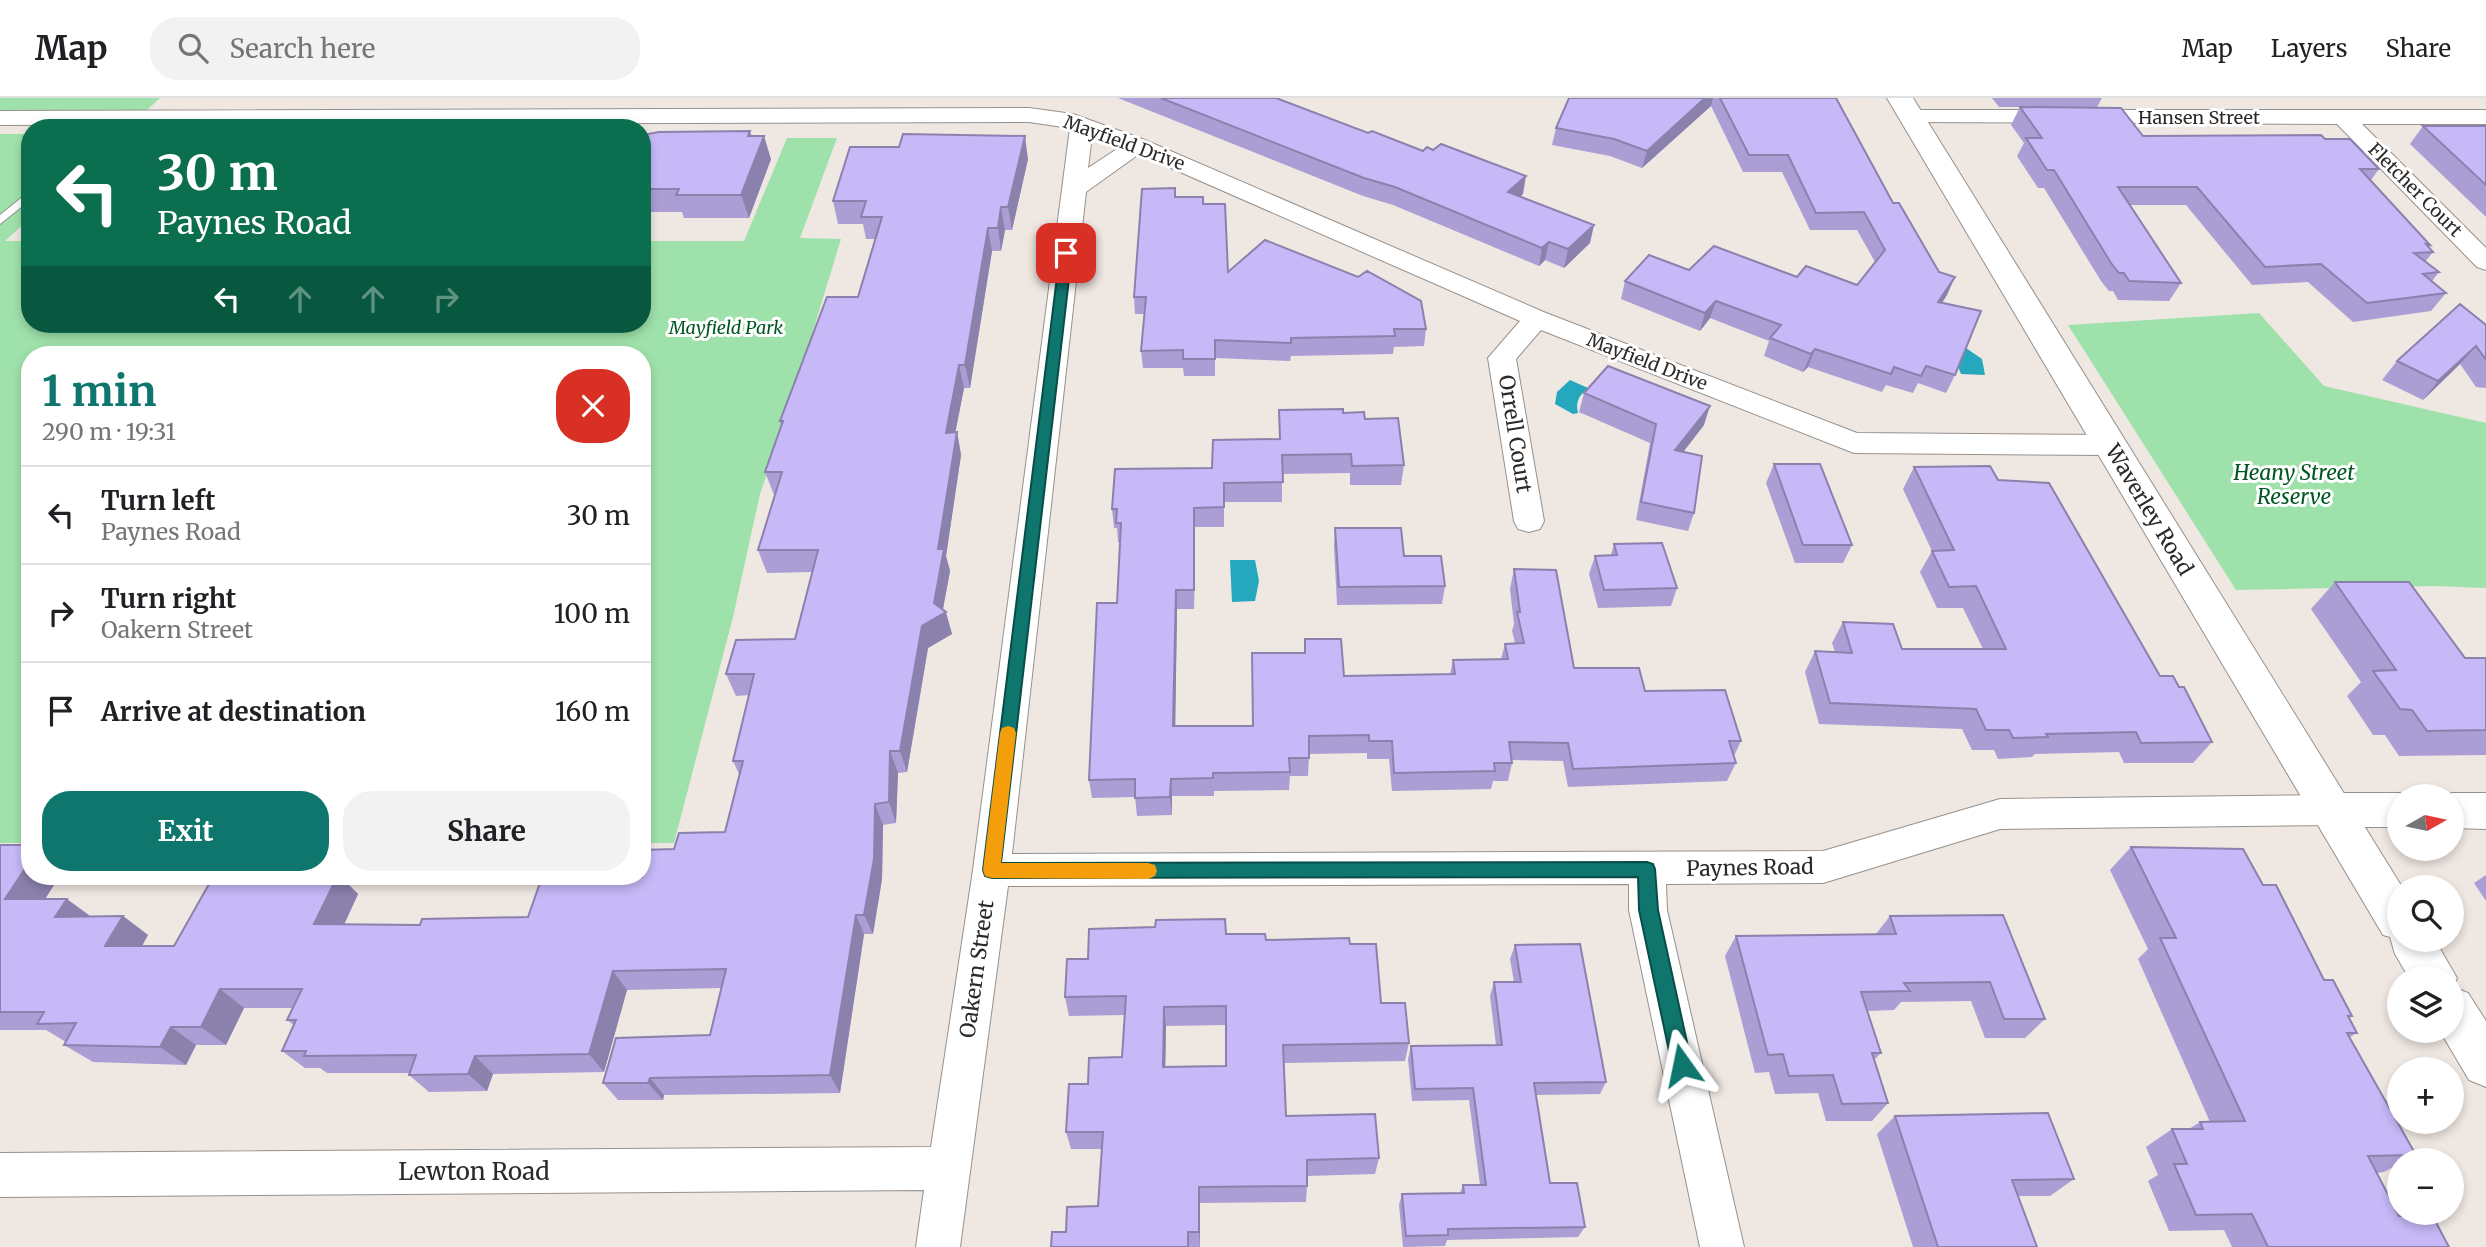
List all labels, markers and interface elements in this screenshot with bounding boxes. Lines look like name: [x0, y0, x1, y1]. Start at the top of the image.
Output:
search box: [150, 17, 640, 80]
text: Map: [35, 28, 108, 69]
icon: search: [174, 29, 212, 67]
text: Search here: [230, 32, 375, 65]
text: Map: [2182, 33, 2233, 64]
text: Layers: [2271, 33, 2347, 64]
text: Share: [2385, 33, 2451, 64]
street label: Hansen Street: [2138, 106, 2260, 129]
street label: Mayfield Drive: [1060, 110, 1188, 175]
street label: Fletcher Court: [2364, 138, 2467, 241]
text: 30 m: [157, 142, 278, 203]
icon: left: [42, 147, 133, 238]
text: Paynes Road: [157, 203, 352, 243]
pin: [1036, 223, 1096, 283]
icon: arrive: [1047, 234, 1085, 272]
icon: left: [208, 280, 246, 318]
icon: ahead: [281, 280, 319, 318]
icon: ahead: [354, 280, 392, 318]
icon: right: [427, 280, 465, 318]
park label: Mayfield Park: [668, 316, 783, 339]
street label: Mayfield Drive: [1584, 328, 1711, 395]
text: 1 min: [42, 365, 156, 417]
button: close: [556, 369, 630, 443]
street label: Orrell Court: [1493, 373, 1538, 495]
text: 290 m · 19:31: [42, 417, 176, 446]
street label: Waverley Road: [2099, 438, 2199, 581]
park label: Heany Street Reserve: [2232, 459, 2355, 510]
text: Turn left: [101, 484, 215, 517]
icon: left: [42, 496, 80, 534]
text: 30 m: [567, 499, 630, 532]
text: Paynes Road: [101, 517, 241, 546]
text: Turn right: [101, 582, 236, 615]
icon: right: [42, 594, 80, 632]
text: 100 m: [554, 597, 630, 630]
text: Oakern Street: [101, 615, 253, 644]
icon: arrive: [42, 692, 80, 730]
text: Arrive at destination: [101, 695, 366, 728]
text: 160 m: [555, 695, 630, 728]
north arrow: [2387, 784, 2464, 861]
map controls: [2387, 784, 2464, 1225]
button: Exit: [42, 791, 329, 871]
button: Share: [343, 791, 630, 871]
street label: Paynes Road: [1686, 853, 1814, 882]
button: search: [2387, 875, 2464, 952]
street label: Oakern Street: [953, 898, 1000, 1039]
button: layers: [2387, 966, 2464, 1043]
position arrow: [1645, 1028, 1719, 1102]
button: +: [2387, 1057, 2464, 1134]
button: −: [2387, 1148, 2464, 1225]
street label: Lewton Road: [398, 1156, 550, 1187]

